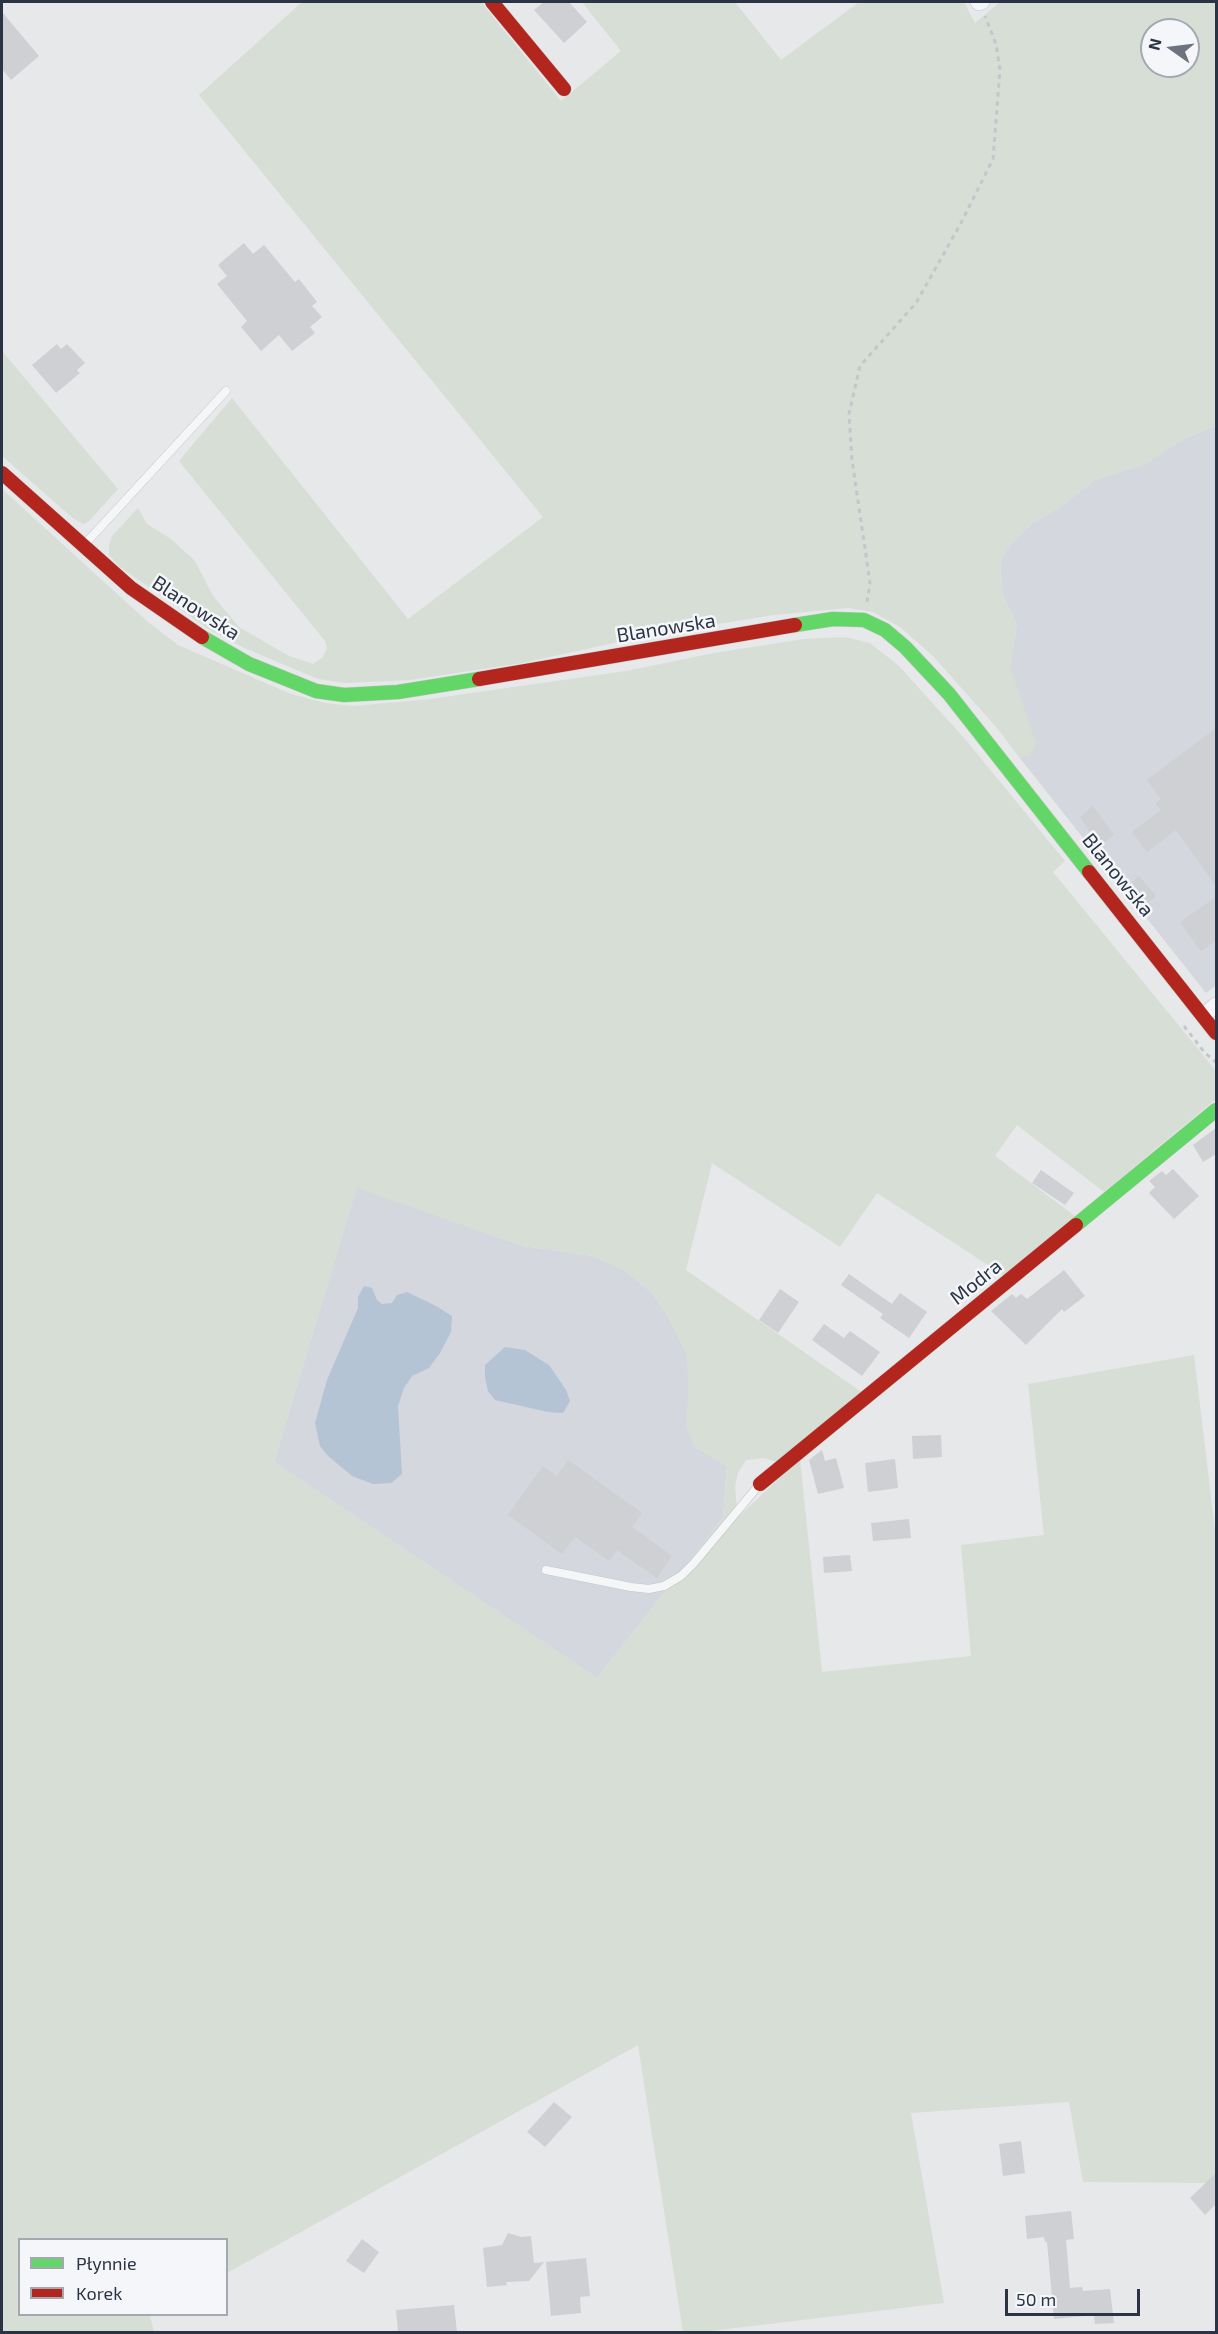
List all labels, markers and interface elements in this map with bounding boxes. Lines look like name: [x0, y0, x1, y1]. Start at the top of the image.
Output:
north arrow: [1140, 18, 1200, 78]
text: N: [1143, 36, 1165, 52]
street label: Blanowska: [148, 571, 244, 645]
street label: Blanowska: [615, 608, 717, 648]
street label: Blanowska: [1077, 829, 1159, 921]
street label: Modra: [945, 1254, 1007, 1310]
legend: [18, 2238, 228, 2316]
text: Płynnie: [76, 2252, 137, 2274]
scale bar: [1008, 2277, 1143, 2315]
text: Korek: [76, 2282, 122, 2304]
text: 50 m: [1016, 2288, 1056, 2310]

